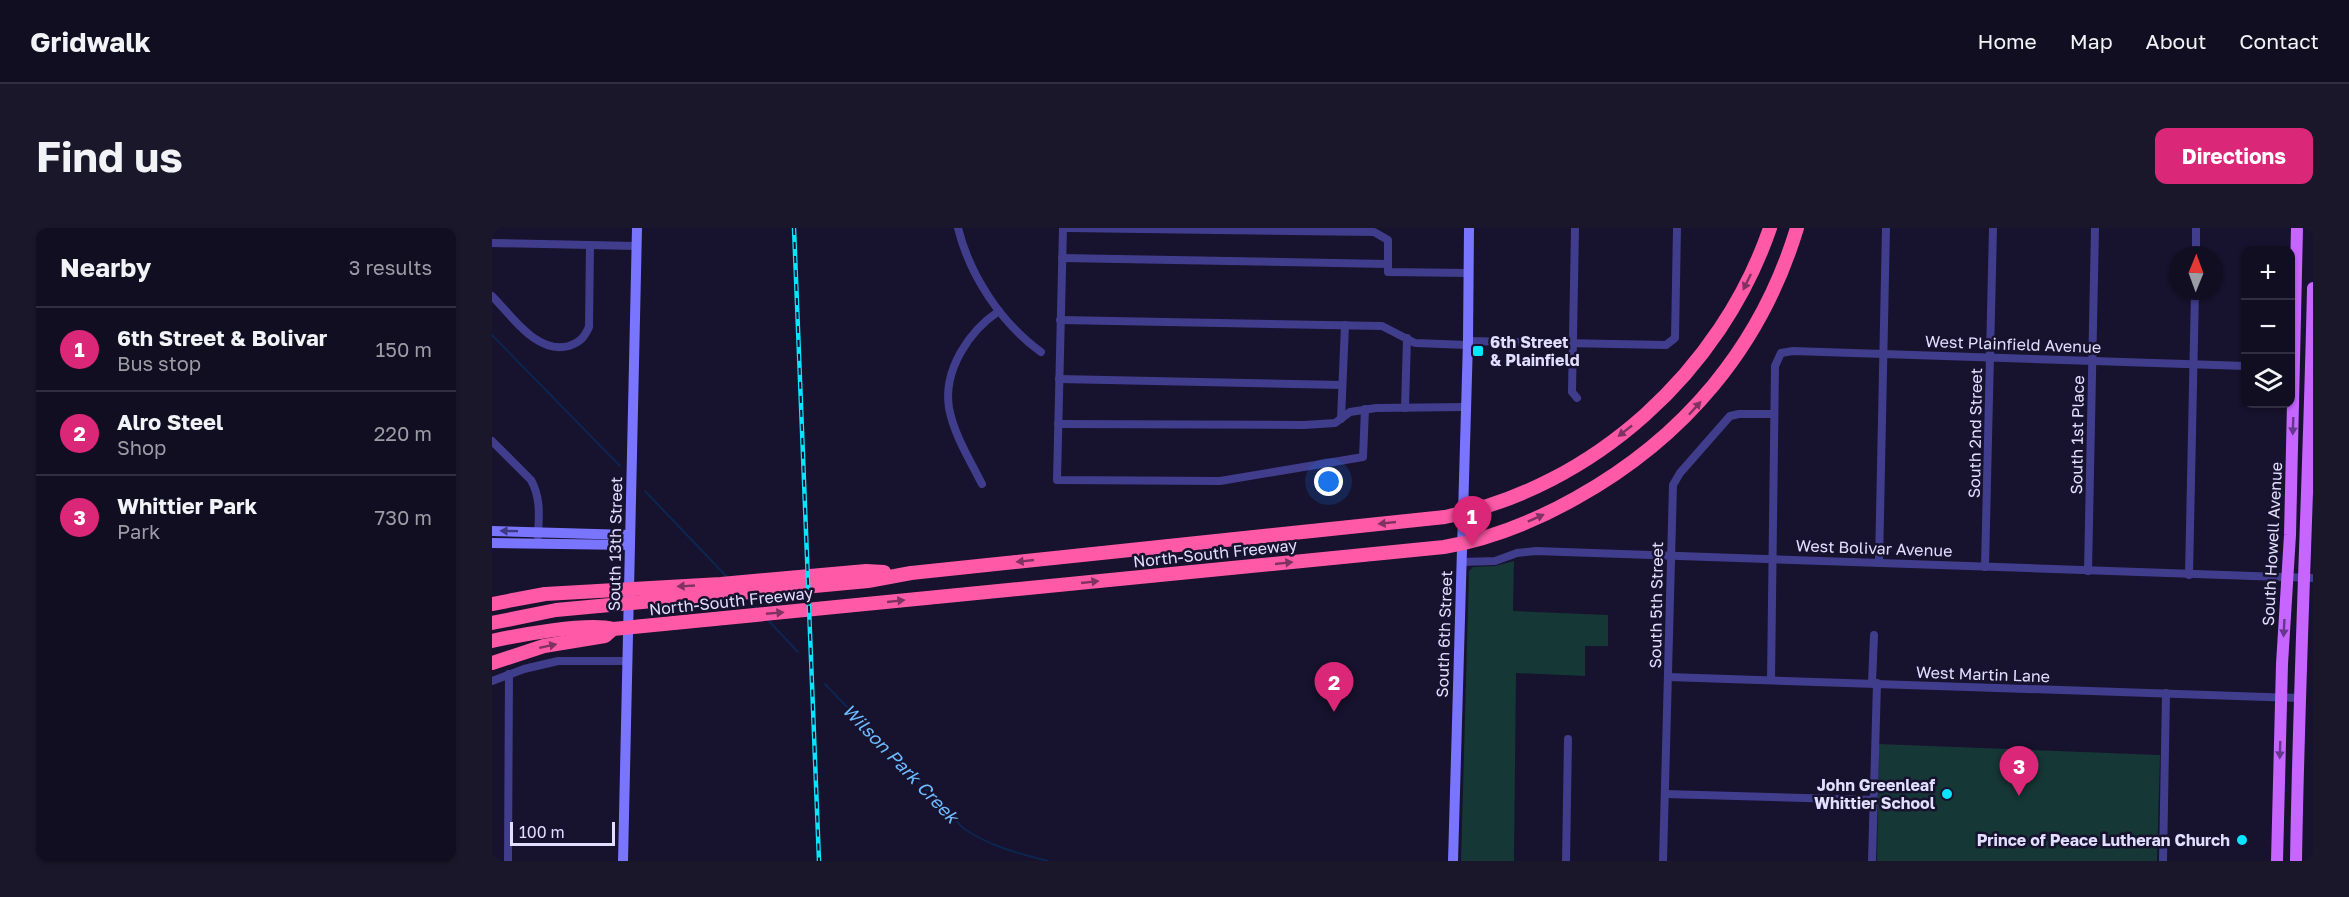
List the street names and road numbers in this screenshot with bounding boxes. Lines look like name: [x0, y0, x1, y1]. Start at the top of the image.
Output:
street label: West Plainfield Avenue: [1925, 331, 2101, 357]
street label: South 2nd Street: [1964, 368, 1986, 498]
street label: South 1st Place: [2066, 375, 2088, 495]
street label: South Howell Avenue: [2258, 462, 2286, 626]
street label: South 13th Street: [604, 477, 626, 611]
street label: North-South Freeway: [1132, 534, 1298, 572]
street label: West Bolivar Avenue: [1795, 535, 1953, 561]
street label: South 5th Street: [1645, 542, 1667, 668]
street label: South 6th Street: [1432, 570, 1456, 698]
street label: North-South Freeway: [648, 582, 814, 620]
street label: West Martin Lane: [1916, 662, 2050, 686]

